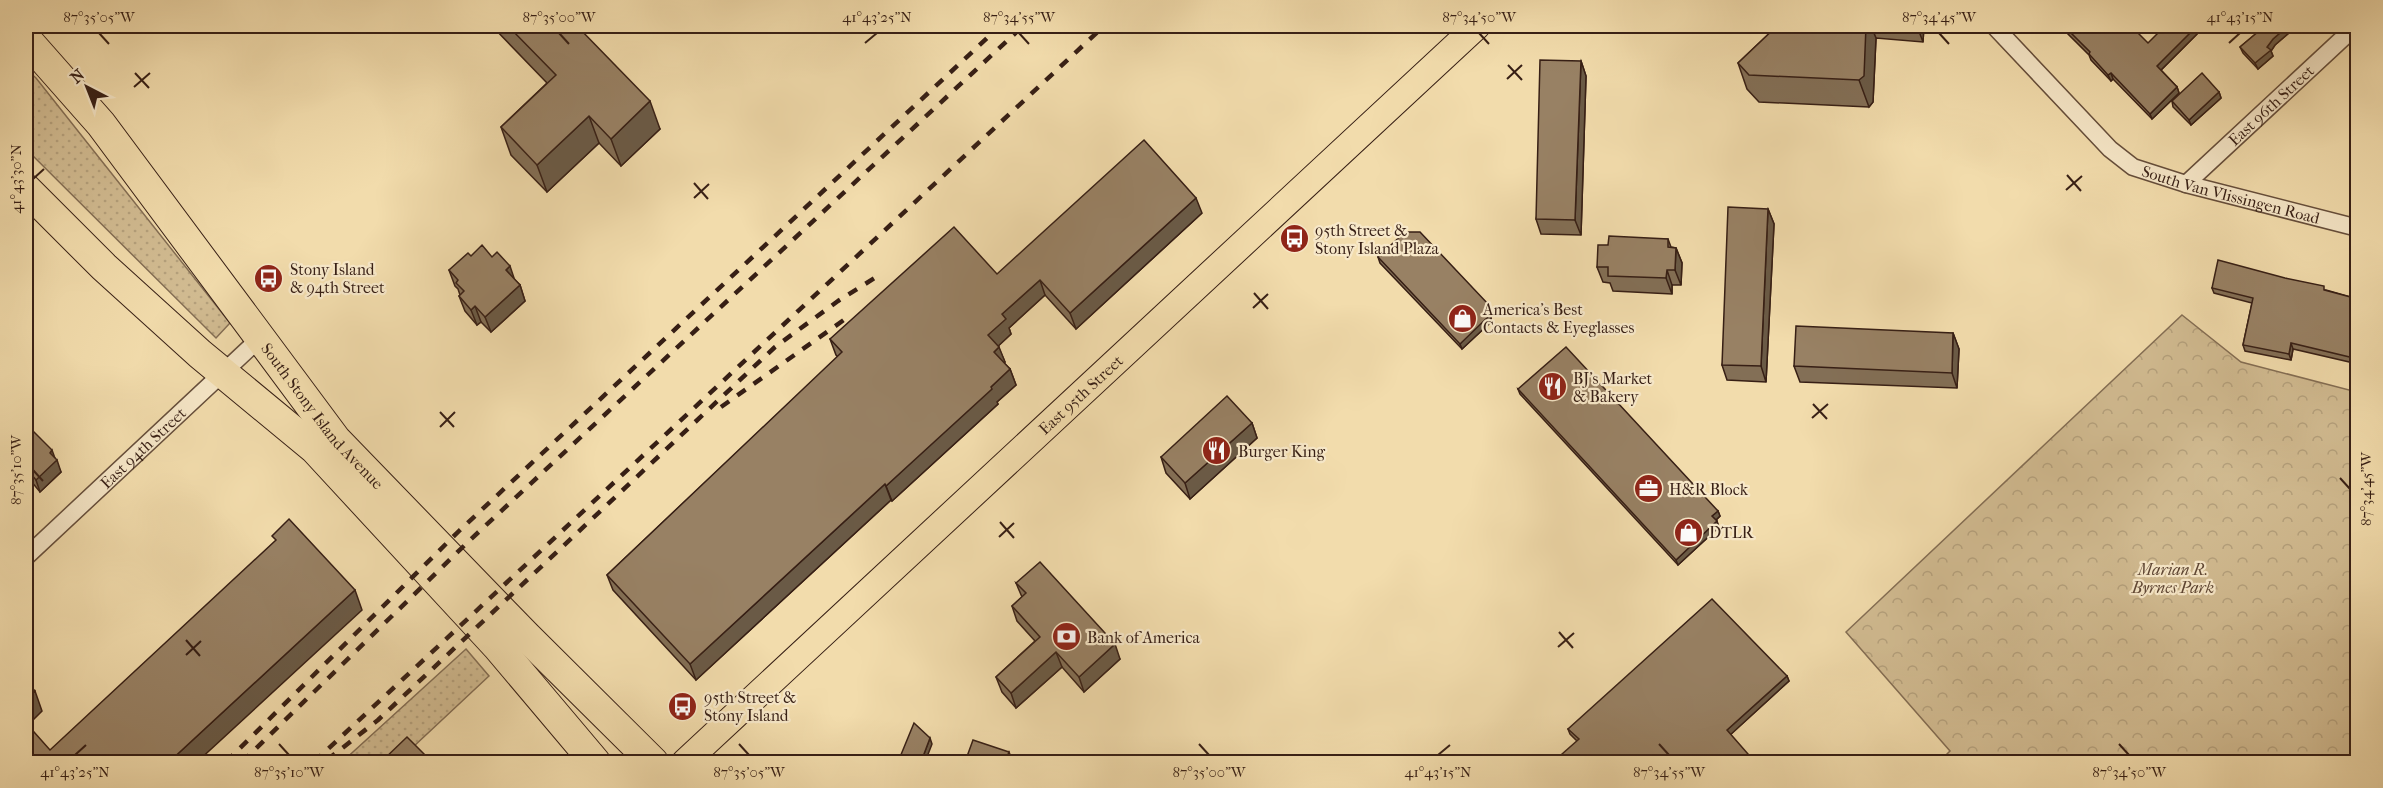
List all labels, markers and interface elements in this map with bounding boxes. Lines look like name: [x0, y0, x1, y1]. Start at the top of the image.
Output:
text: 87°35'05"W: [63, 8, 136, 26]
text: 87°35'00"W: [522, 8, 597, 26]
text: 41°43'25"N: [842, 8, 912, 26]
text: 87°34'55"W: [983, 8, 1056, 26]
text: 87°34'50"W: [1442, 8, 1517, 26]
text: 87°34'45"W: [1902, 8, 1977, 26]
text: 41°43'15"N: [2207, 8, 2274, 26]
north arrow: [57, 57, 117, 117]
street label: East 96th Street: [2224, 61, 2318, 149]
text: N: [66, 65, 89, 87]
text: 41°43'30"N: [7, 144, 25, 214]
street label: South Van Vlissingen Road: [2140, 161, 2322, 227]
place label: 95th Street & Stony Island Plaza: [1315, 221, 1440, 258]
bus stop icon: 95th Street & Stony Island Plaza: [1278, 223, 1310, 255]
place label: Stony Island & 94th Street: [290, 260, 385, 297]
bus stop icon: Stony Island & 94th Street: [253, 262, 285, 294]
place label: America's Best Contacts & Eyeglasses: [1482, 300, 1634, 337]
shop icon: America's Best Contacts & Eyeglasses: [1446, 302, 1478, 334]
street label: South Stony Island Avenue: [258, 339, 388, 493]
street label: East 95th Street: [1035, 351, 1127, 438]
place label: BJ's Market & Bakery: [1573, 369, 1653, 406]
restaurant icon: BJ's Market & Bakery: [1536, 371, 1568, 403]
street label: East 94th Street: [96, 403, 190, 492]
text: 87°35'10"W: [7, 434, 25, 505]
restaurant icon: Burger King: [1201, 435, 1233, 467]
place label: Burger King: [1238, 442, 1326, 461]
text: 87°34'45"W: [2357, 451, 2375, 526]
office icon: H&R Block: [1632, 473, 1664, 505]
place label: H&R Block: [1669, 480, 1749, 499]
shop icon: DTLR: [1672, 516, 1704, 548]
place label: DTLR: [1709, 523, 1755, 542]
park label: Marian R. Byrnes Park: [2131, 560, 2214, 597]
bank icon: Bank of America: [1050, 621, 1082, 653]
place label: Bank of America: [1087, 628, 1200, 647]
place label: 95th Street & Stony Island: [704, 688, 796, 725]
bus stop icon: 95th Street & Stony Island: [667, 690, 699, 722]
text: 41°43'25"N: [40, 763, 110, 781]
text: 87°35'10"W: [254, 763, 325, 781]
text: 87°35'05"W: [713, 763, 786, 781]
text: 87°35'00"W: [1172, 763, 1247, 781]
text: 41°43'15"N: [1405, 763, 1472, 781]
text: 87°34'55"W: [1633, 763, 1706, 781]
text: 87°34'50"W: [2092, 763, 2167, 781]

